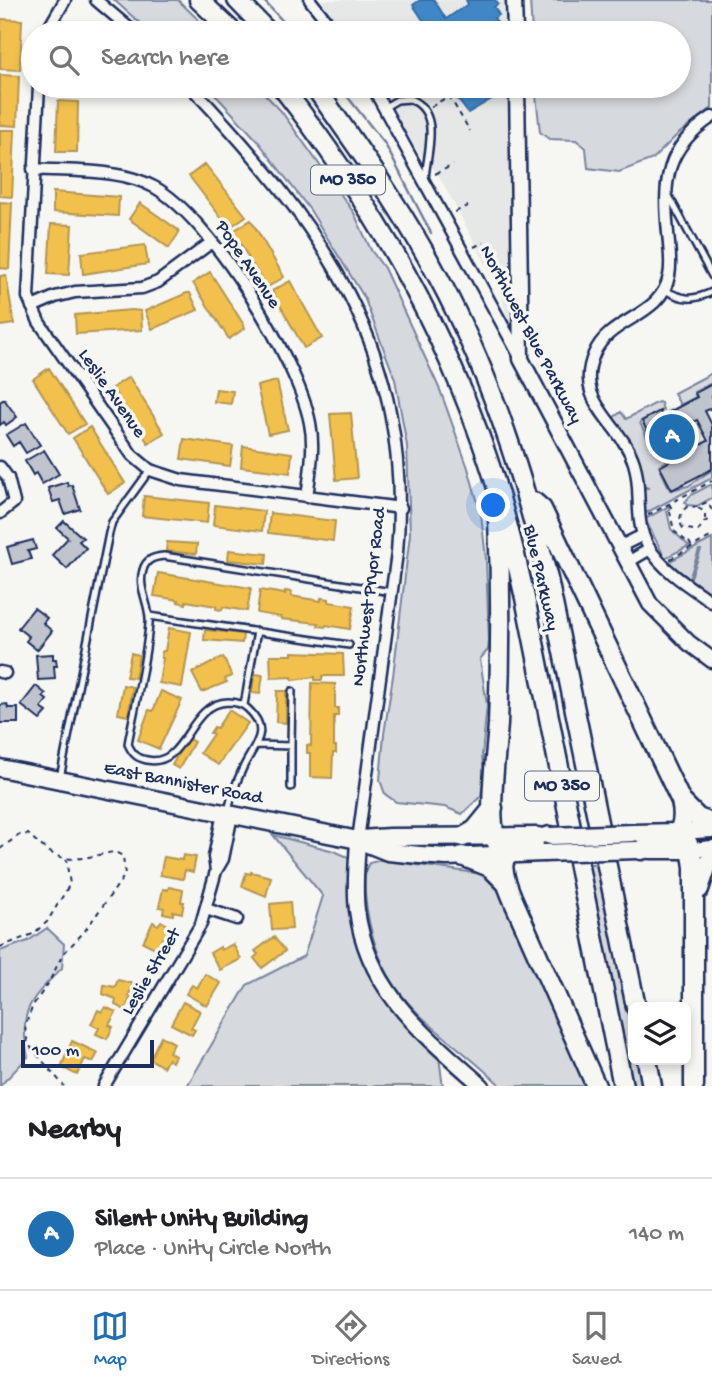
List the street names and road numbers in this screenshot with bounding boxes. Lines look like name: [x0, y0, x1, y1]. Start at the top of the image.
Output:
road number: MO 350: [311, 166, 385, 195]
street label: Pope Avenue: [209, 216, 285, 314]
street label: Northwest Blue Parkway: [473, 242, 587, 429]
street label: Leslie Avenue: [72, 345, 150, 443]
street label: Northwest Pryor Road: [348, 504, 393, 688]
street label: Blue Parkway: [516, 522, 563, 634]
street label: East Bannister Road: [102, 757, 266, 811]
road number: MO 350: [525, 772, 599, 800]
street label: Leslie Street: [117, 923, 188, 1020]

